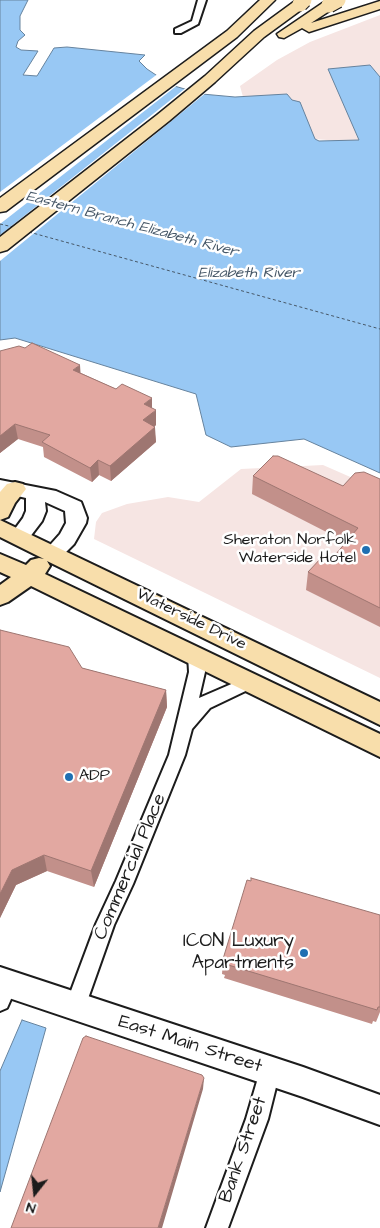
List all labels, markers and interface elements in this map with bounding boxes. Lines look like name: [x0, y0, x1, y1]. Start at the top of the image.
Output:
water label: Eastern Branch Elizabeth River: [24, 188, 240, 262]
water label: Elizabeth River: [198, 265, 300, 283]
place label: Sheraton Norfolk Waterside Hotel: [224, 531, 356, 569]
marker: Sheraton Norfolk Waterside Hotel: [360, 544, 372, 556]
street label: Waterside Drive: [133, 585, 249, 655]
place label: ADP: [79, 767, 110, 787]
marker: ADP: [63, 771, 75, 783]
street label: Commercial Place: [90, 790, 172, 944]
place label: ICON Luxury Apartments: [183, 931, 294, 975]
marker: ICON Luxury Apartments: [298, 947, 310, 959]
street label: East Main Street: [115, 1011, 265, 1079]
street label: Bank Street: [215, 1094, 273, 1206]
north arrow: [10, 1168, 60, 1218]
text: N: [24, 1197, 38, 1218]

